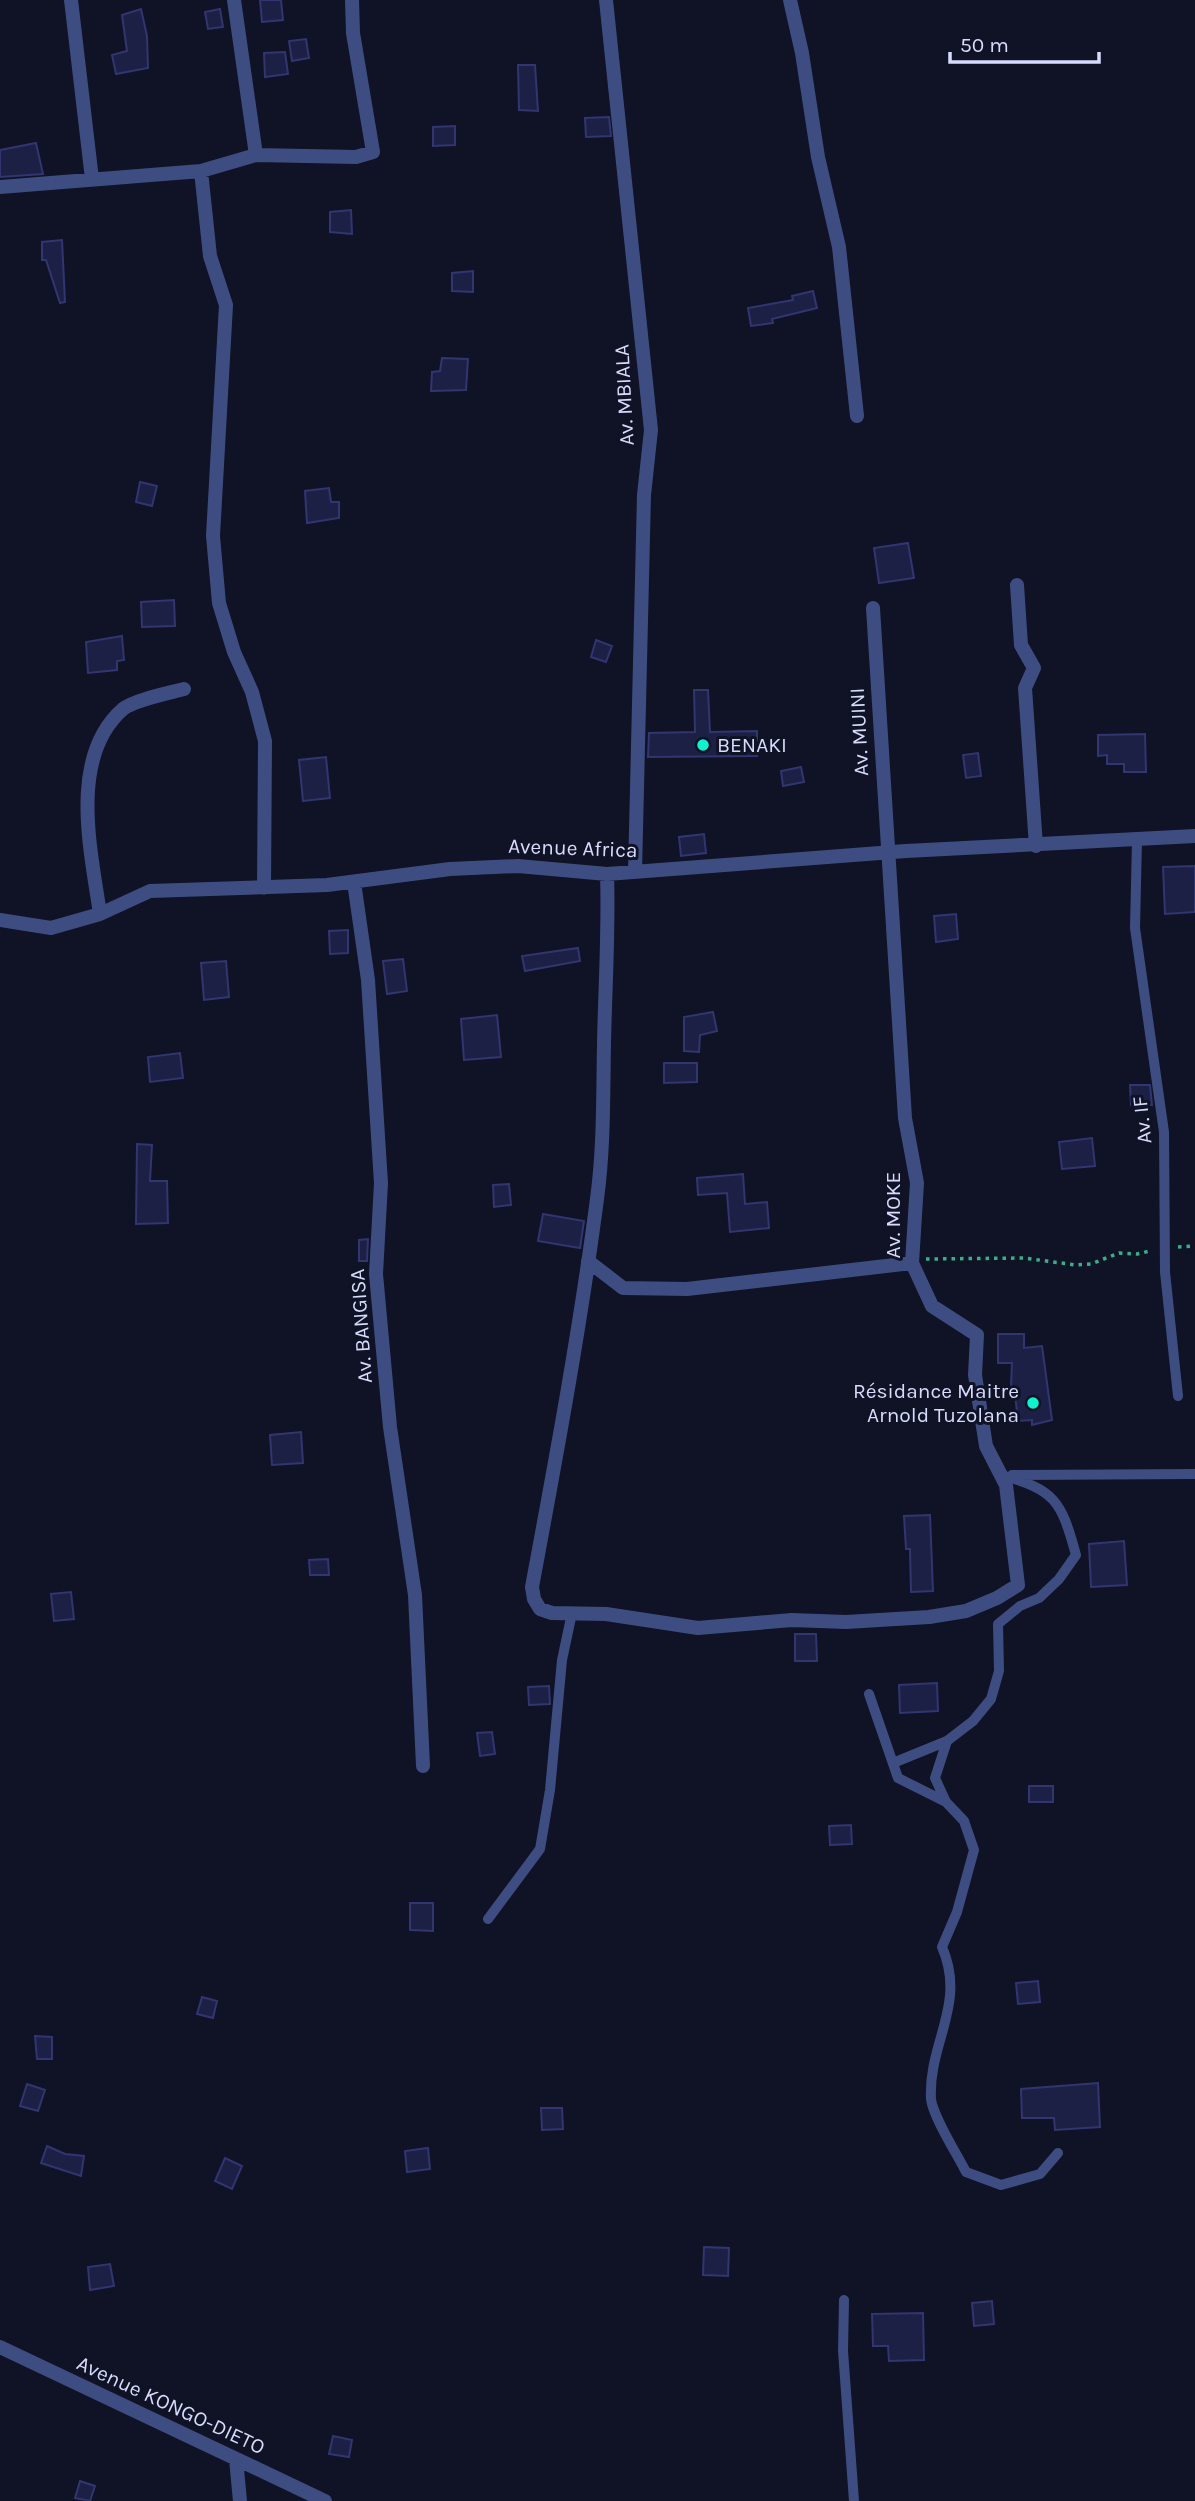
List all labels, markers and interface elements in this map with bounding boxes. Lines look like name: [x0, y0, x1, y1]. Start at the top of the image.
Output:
scale bar: [950, 21, 1099, 65]
text: 50 m: [960, 33, 1009, 57]
street label: Av. MBIALA: [609, 344, 639, 446]
street label: Av. MUINI: [845, 687, 873, 777]
place label: BENAKI: [717, 733, 787, 757]
marker: BENAKI: [695, 737, 711, 753]
street label: Avenue Africa: [508, 834, 638, 862]
street label: Av. IF: [1128, 1095, 1156, 1145]
street label: Av. MOKE: [881, 1172, 905, 1258]
street label: Av. BANGISA: [345, 1268, 377, 1384]
place label: Résidance Maitre Arnold Tuzolana: [853, 1379, 1019, 1427]
marker: Résidance Maitre Arnold Tuzolana: [1025, 1395, 1041, 1411]
street label: Avenue KONGO-DIETO: [73, 2351, 269, 2459]

